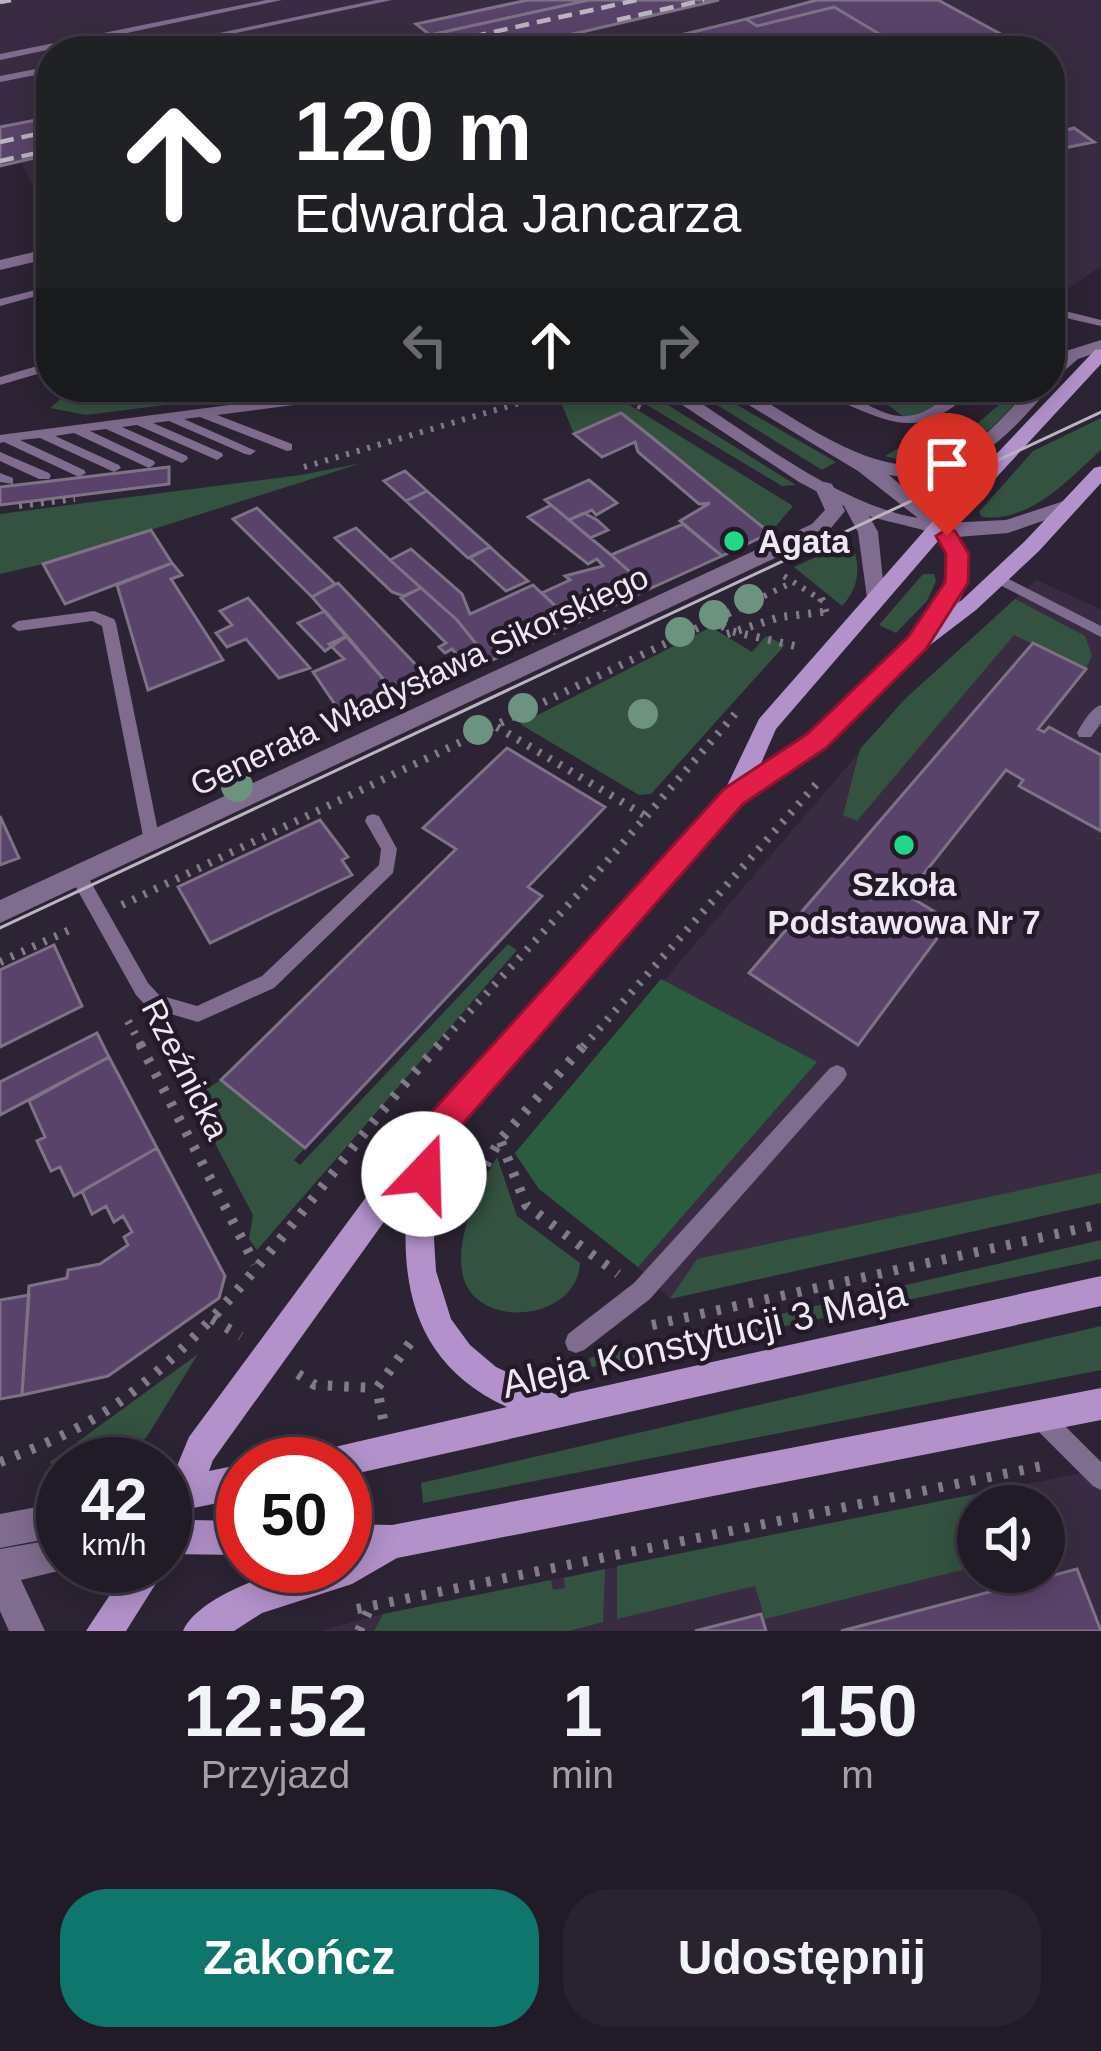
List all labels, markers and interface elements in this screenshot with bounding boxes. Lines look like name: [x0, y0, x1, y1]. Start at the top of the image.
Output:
icon: ahead: [96, 84, 252, 240]
text: 120 m: [294, 84, 532, 178]
text: Edwarda Jancarza: [294, 183, 741, 243]
icon: left: [392, 312, 458, 378]
icon: ahead: [518, 312, 584, 378]
icon: right: [644, 312, 710, 378]
pin: [896, 413, 998, 536]
icon: arrive: [914, 431, 980, 497]
place label: Agata: [758, 523, 850, 560]
marker: Agata: [721, 528, 747, 554]
street label: Generała Władysława Sikorskiego: [184, 558, 654, 803]
marker: Szkoła Podstawowa Nr 7: [891, 832, 917, 858]
place label: Szkoła Podstawowa Nr 7: [767, 866, 1041, 941]
street label: Rzeźnicka: [135, 993, 237, 1146]
position arrow: [361, 1111, 487, 1237]
street label: Aleja Konstytucji 3 Maja: [498, 1271, 911, 1406]
speed limit sign: 50: [216, 1437, 372, 1593]
text: 42: [81, 1466, 147, 1533]
map controls: [957, 1485, 1065, 1593]
button: sound: [957, 1485, 1065, 1593]
text: km/h: [81, 1528, 147, 1561]
text: 12:52: [183, 1671, 368, 1751]
text: 1: [562, 1671, 603, 1751]
text: 150: [797, 1671, 918, 1751]
text: Przyjazd: [201, 1753, 350, 1796]
text: min: [551, 1753, 614, 1796]
text: m: [841, 1753, 874, 1796]
button: Zakończ: [60, 1889, 539, 2027]
button: Udostępnij: [563, 1889, 1041, 2027]

